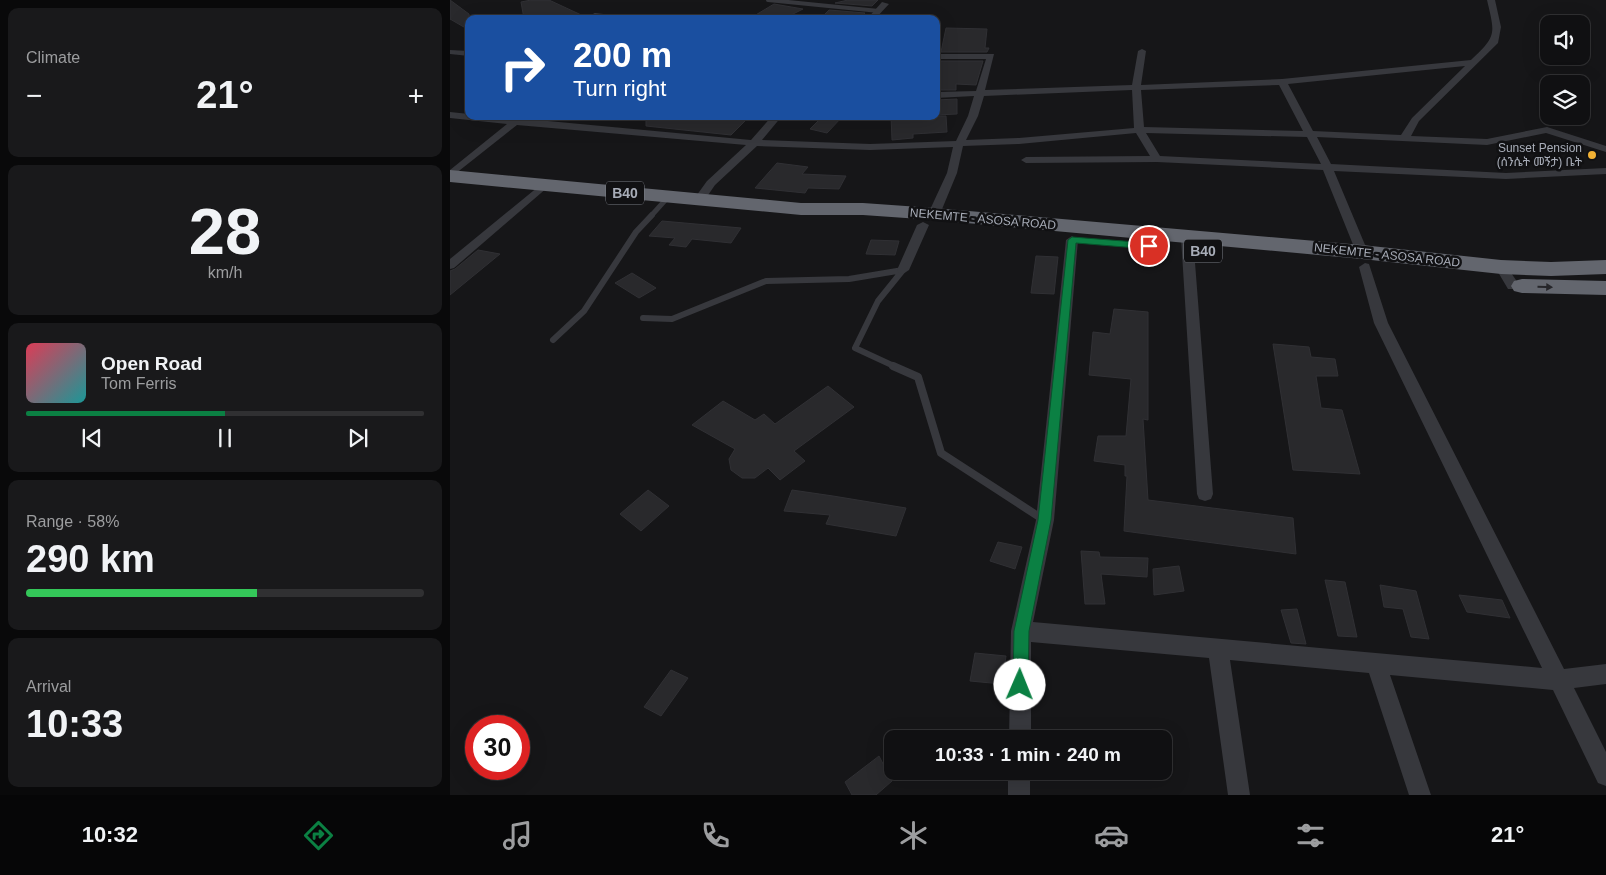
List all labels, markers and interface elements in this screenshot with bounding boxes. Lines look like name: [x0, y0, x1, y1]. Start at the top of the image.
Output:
map controls: [1540, 15, 1590, 125]
button: sound: [1540, 15, 1590, 65]
icon: right: [490, 35, 555, 100]
text: 200 m: [573, 35, 672, 74]
text: Climate: [26, 49, 80, 66]
text: 21°: [196, 74, 254, 116]
button: layers: [1540, 75, 1590, 125]
text: Turn right: [573, 76, 666, 101]
text: −: [26, 80, 42, 111]
text: +: [408, 80, 424, 111]
place label: Sunset Pension (ሰንሴት መኝታ) ቤት: [1497, 141, 1583, 169]
marker: Sunset Pension (ሰንሴት መኝታ) ቤት: [1586, 149, 1598, 161]
road number: B40: [606, 182, 644, 204]
text: 28: [189, 195, 261, 268]
street label: NEKEMTE - ASOSA ROAD: [909, 206, 1057, 232]
pin: [1128, 225, 1170, 267]
icon: arrive: [1135, 232, 1163, 260]
road number: B40: [1184, 240, 1222, 262]
street label: NEKEMTE - ASOSA ROAD: [1313, 240, 1461, 270]
text: km/h: [208, 264, 242, 281]
one-way arrow: [1537, 283, 1553, 291]
text: Open Road: [101, 353, 202, 374]
text: Tom Ferris: [101, 375, 177, 392]
icon: previous: [78, 424, 106, 452]
icon: pause: [211, 424, 239, 452]
icon: next: [344, 424, 372, 452]
text: Range · 58%: [26, 513, 119, 530]
text: 290 km: [26, 538, 155, 580]
position arrow: [993, 658, 1045, 710]
text: Arrival: [26, 678, 71, 695]
text: 10:33: [26, 703, 123, 745]
speed limit sign: 30: [465, 715, 530, 780]
text: 10:33 · 1 min · 240 m: [935, 744, 1121, 765]
icon: directions: [301, 818, 336, 853]
icon: music: [500, 818, 535, 853]
icon: phone: [698, 818, 733, 853]
icon: climate: [896, 818, 931, 853]
icon: car: [1094, 818, 1129, 853]
icon: filters: [1293, 818, 1328, 853]
text: 10:32: [82, 822, 138, 847]
text: 21°: [1491, 822, 1524, 847]

